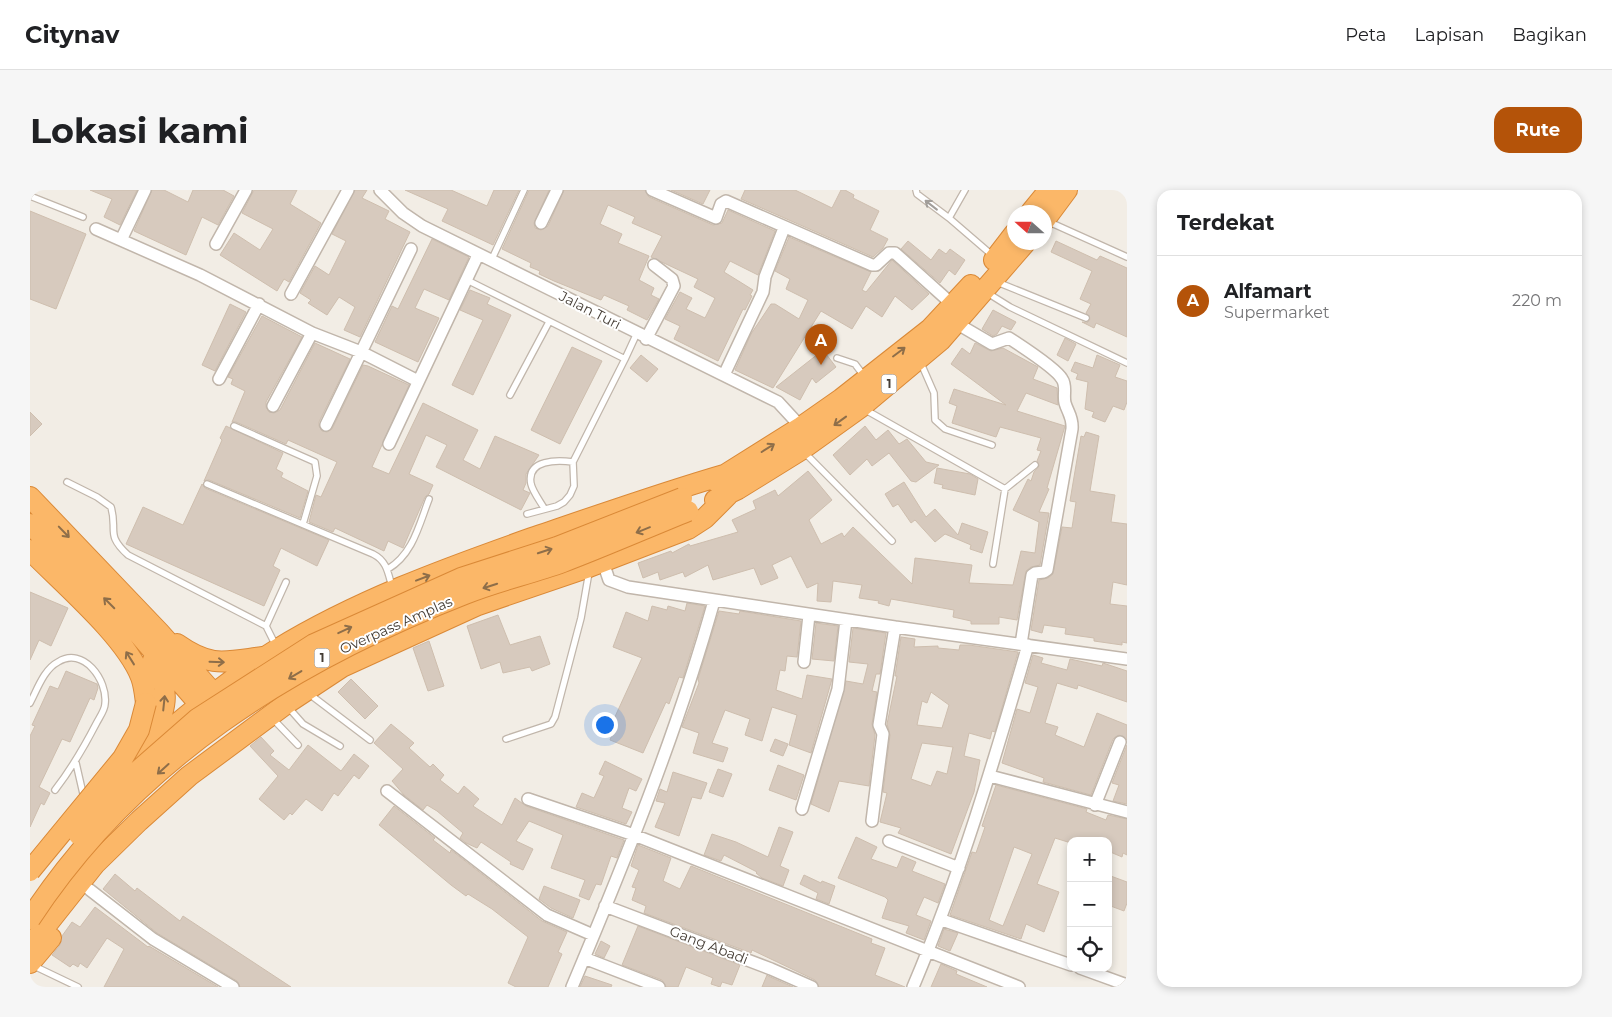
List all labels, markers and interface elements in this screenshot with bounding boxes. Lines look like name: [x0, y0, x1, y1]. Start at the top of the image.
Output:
text: Citynav: [25, 20, 119, 49]
text: Peta: [1345, 24, 1386, 46]
text: Lapisan: [1414, 24, 1484, 46]
text: Bagikan: [1512, 24, 1587, 46]
button: Rute: [1494, 107, 1582, 153]
text: Lokasi kami: [30, 109, 249, 152]
one-way arrow: [925, 199, 938, 210]
north arrow: [1007, 205, 1052, 250]
text: Terdekat: [1177, 210, 1274, 235]
text: Alfamart: [1224, 280, 1312, 303]
street label: Jalan Turi: [555, 286, 624, 333]
text: A: [1187, 291, 1199, 310]
text: 220 m: [1512, 291, 1562, 310]
text: Supermarket: [1224, 303, 1330, 322]
pin: A: [805, 324, 837, 365]
one-way arrow: [892, 347, 905, 358]
road number: 1: [882, 374, 896, 393]
one-way arrow: [833, 416, 847, 426]
one-way arrow: [760, 443, 774, 453]
one-way arrow: [58, 526, 70, 538]
one-way arrow: [635, 526, 650, 535]
one-way arrow: [536, 545, 552, 555]
one-way arrow: [415, 573, 430, 582]
one-way arrow: [482, 581, 498, 591]
street label: Overpass Amplas: [337, 592, 455, 658]
one-way arrow: [103, 597, 115, 609]
one-way arrow: [337, 625, 352, 634]
road number: 1: [314, 648, 330, 668]
one-way arrow: [125, 651, 136, 665]
one-way arrow: [208, 657, 224, 666]
one-way arrow: [288, 670, 302, 680]
one-way arrow: [160, 696, 169, 712]
your location: [592, 712, 618, 738]
one-way arrow: [157, 764, 170, 775]
map controls: [1067, 837, 1112, 972]
button: +: [1067, 837, 1112, 882]
button: −: [1067, 882, 1112, 927]
street label: Gang Abadi: [667, 922, 751, 968]
button: locate: [1067, 927, 1112, 972]

